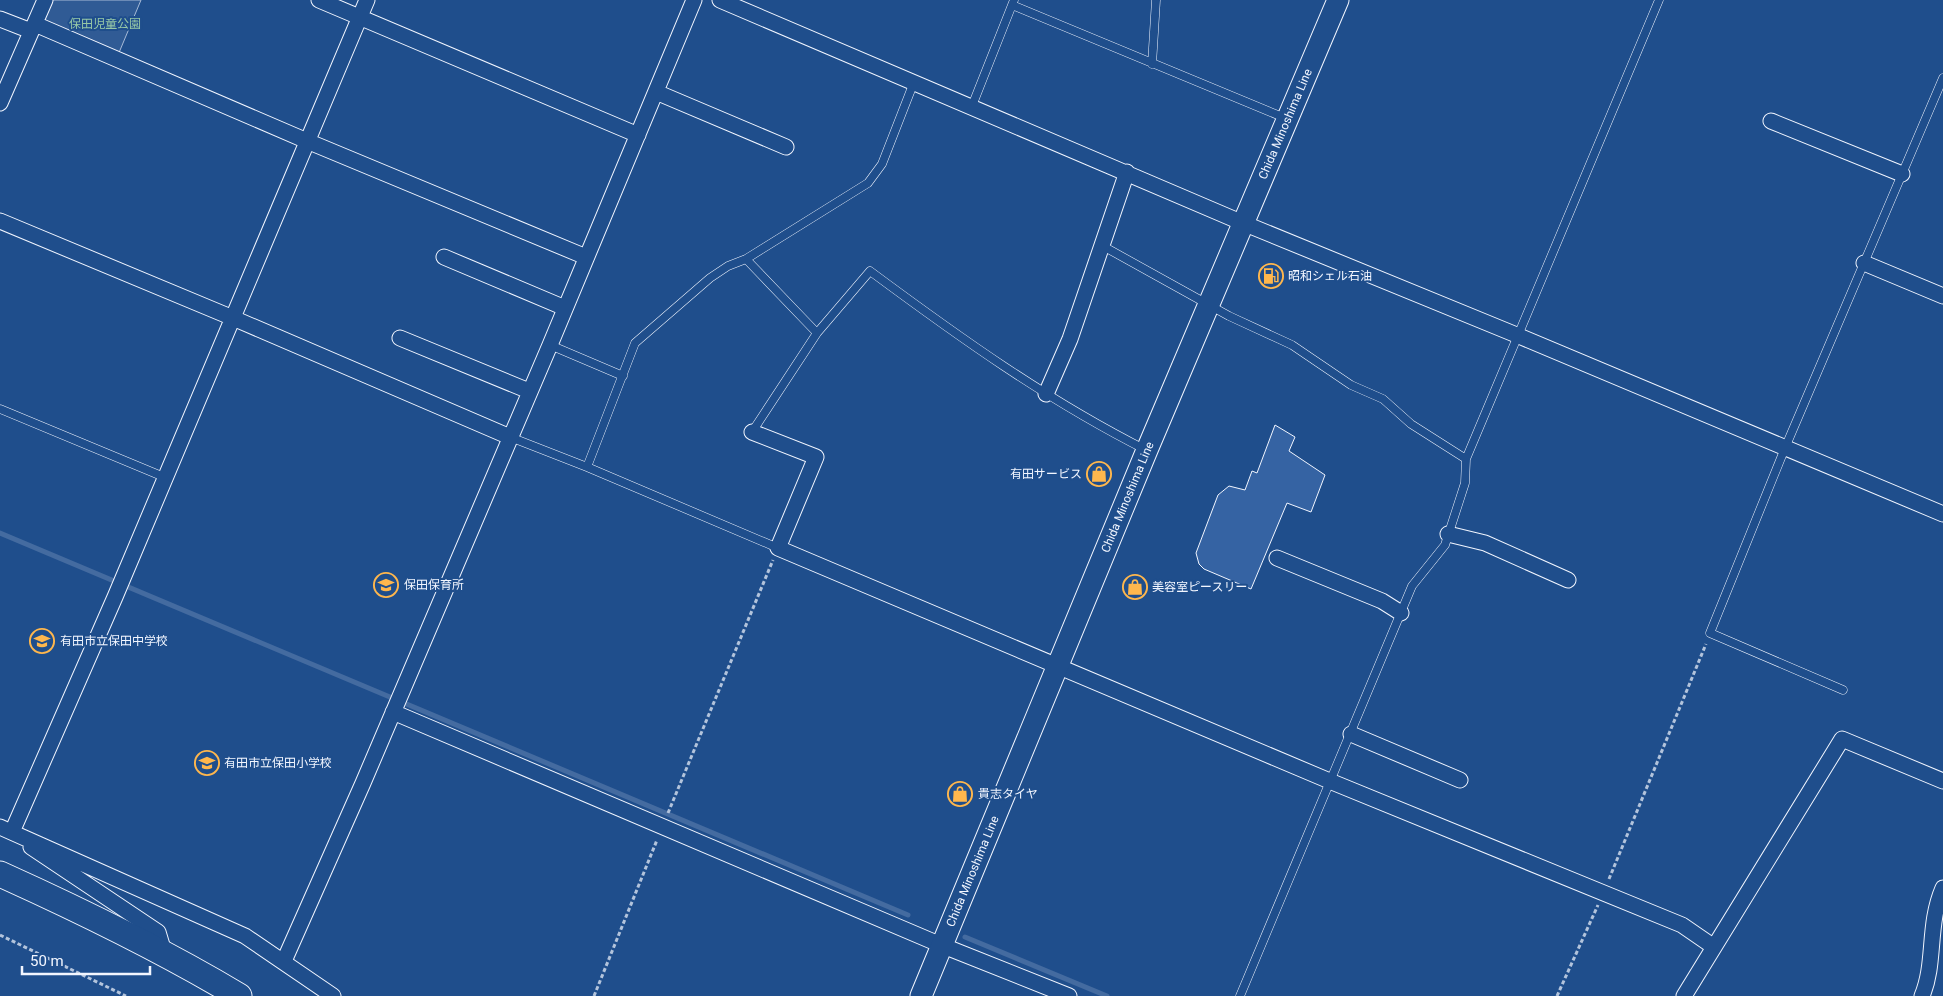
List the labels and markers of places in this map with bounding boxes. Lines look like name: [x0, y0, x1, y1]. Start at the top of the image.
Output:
fuel station icon: 昭和シェル石油: [1258, 263, 1284, 289]
place label: 昭和シェル石油: [1288, 269, 1372, 283]
shop icon: 有田サービス: [1086, 461, 1112, 487]
place label: 有田サービス: [1010, 467, 1082, 481]
school or university icon: 保田保育所: [373, 572, 399, 598]
shop icon: 美容室ピースリー: [1122, 574, 1148, 600]
place label: 保田保育所: [404, 578, 464, 592]
place label: 美容室ピースリー: [1152, 580, 1247, 594]
school or university icon: 有田市立保田中学校: [29, 628, 55, 654]
place label: 有田市立保田中学校: [60, 634, 168, 648]
school or university icon: 有田市立保田小学校: [194, 750, 220, 776]
place label: 有田市立保田小学校: [224, 756, 332, 770]
shop icon: 貴志タイヤ: [947, 781, 973, 807]
place label: 貴志タイヤ: [978, 787, 1038, 801]

